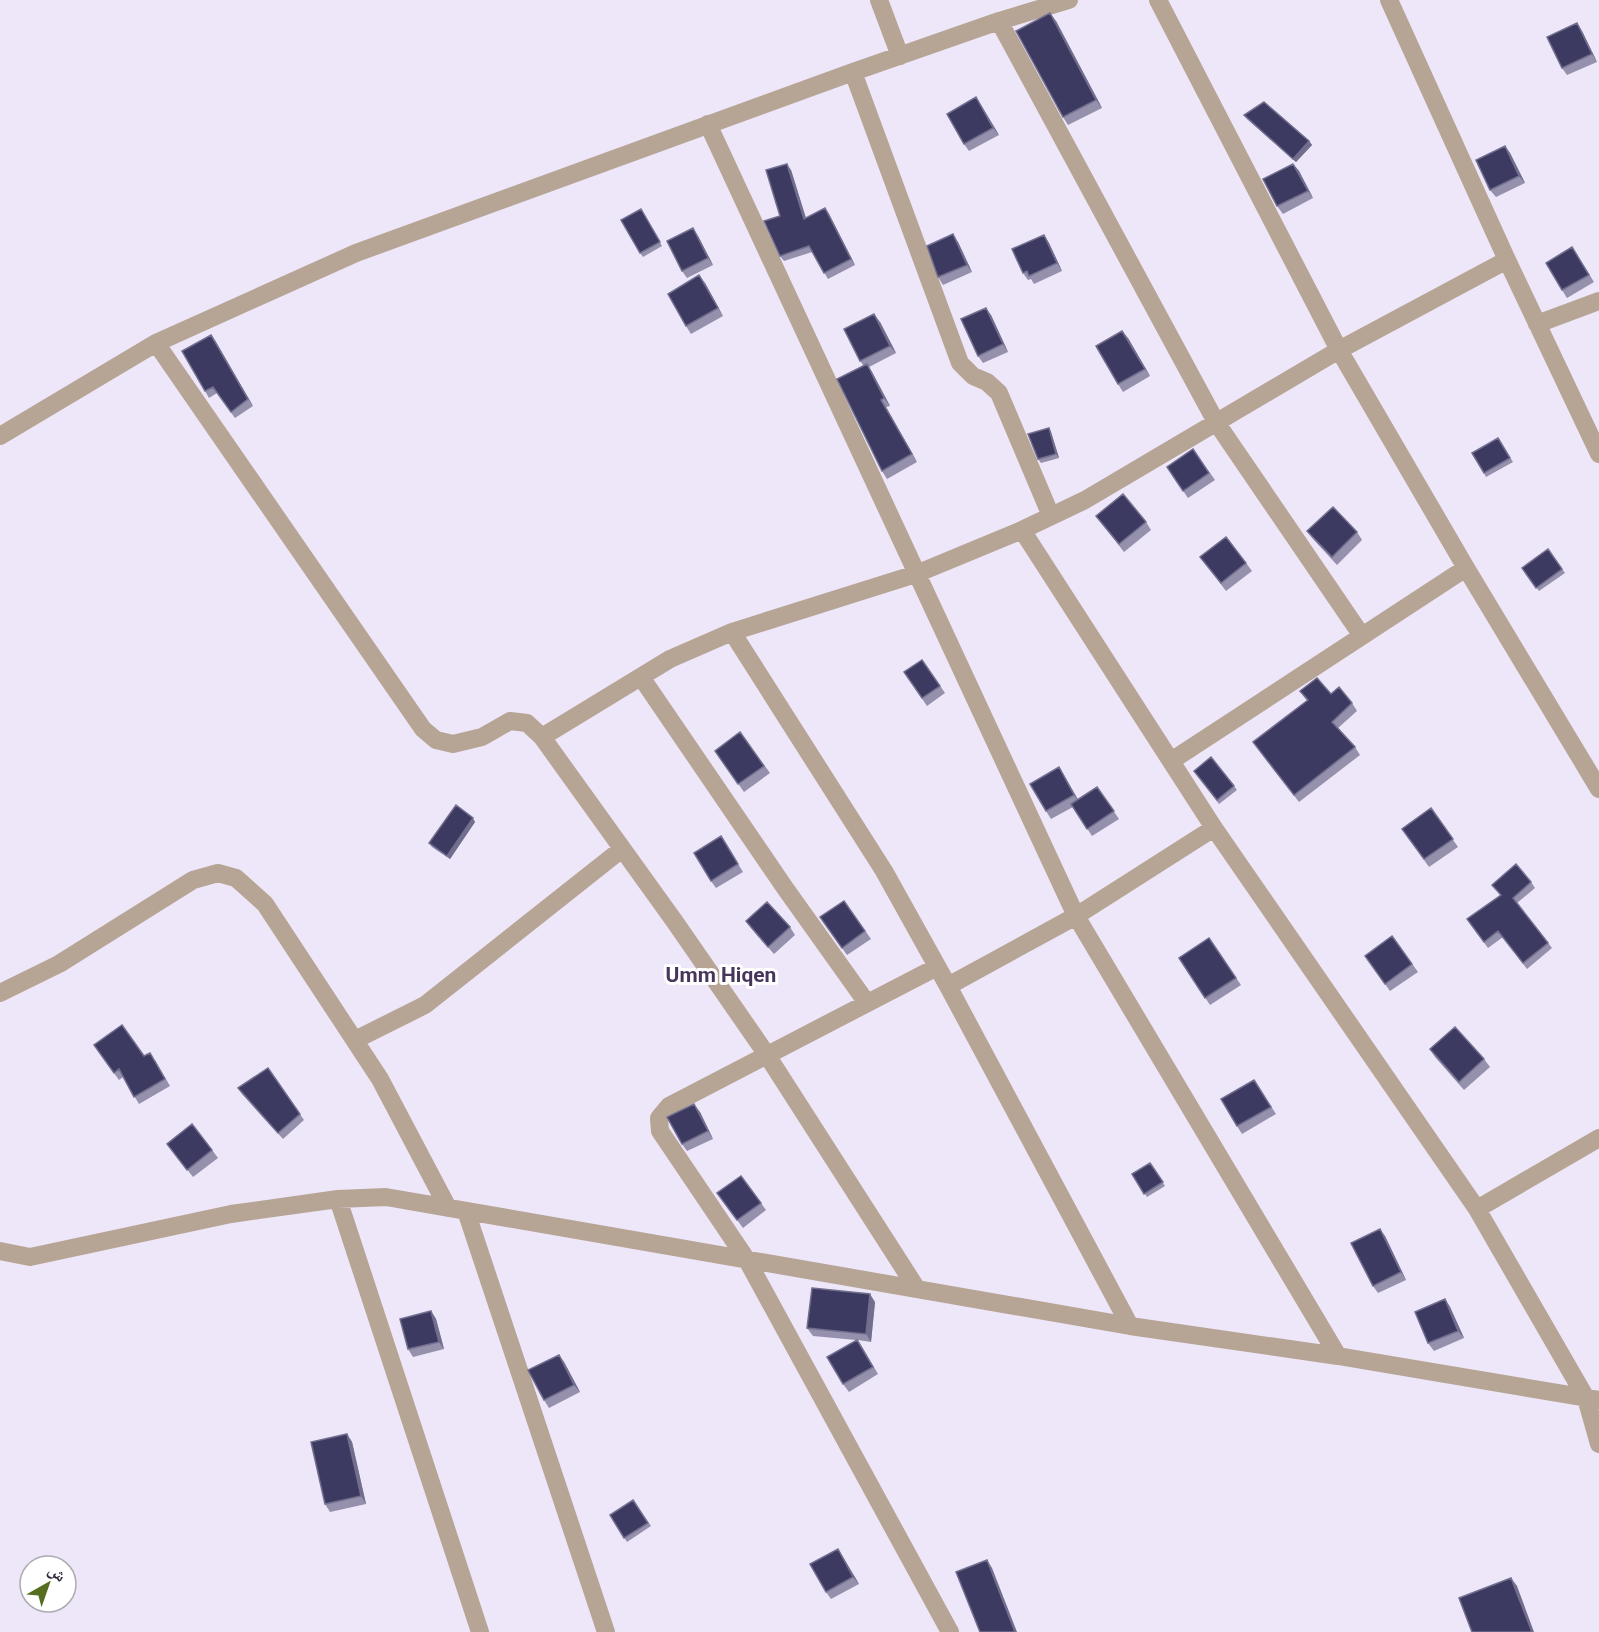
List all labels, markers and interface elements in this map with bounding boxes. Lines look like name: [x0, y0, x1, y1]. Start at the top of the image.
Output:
district label: Umm Hiqen: [666, 963, 776, 987]
north arrow: [18, 1554, 78, 1614]
text: ش: [45, 1560, 70, 1586]

